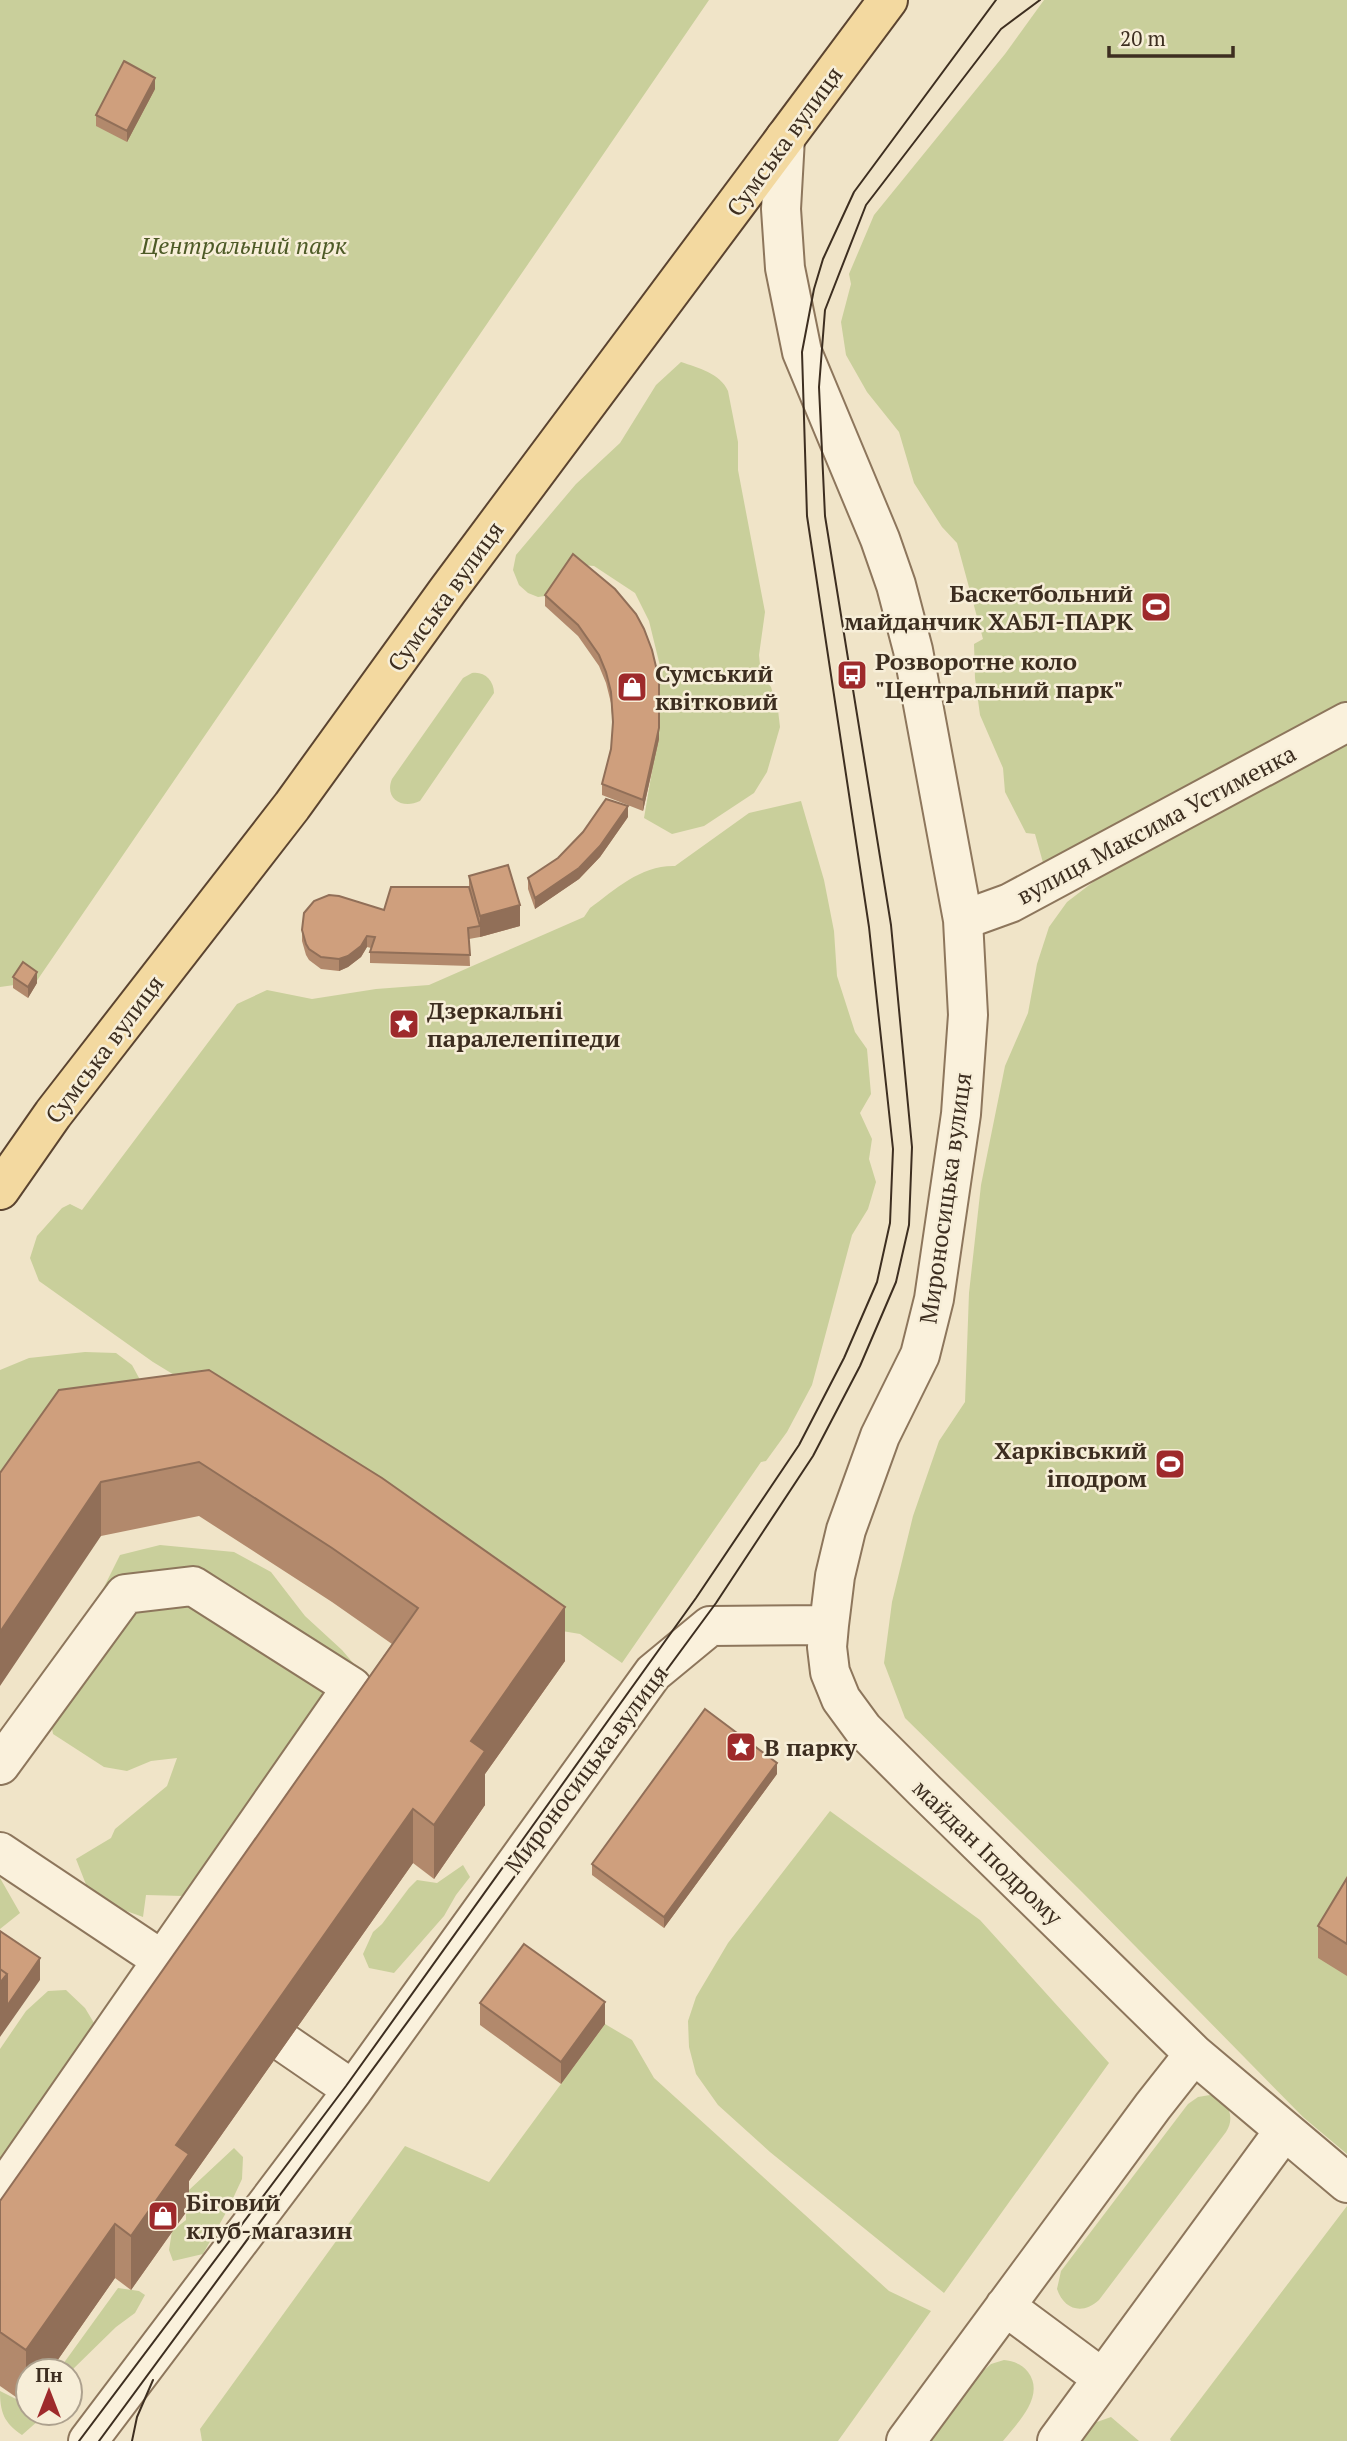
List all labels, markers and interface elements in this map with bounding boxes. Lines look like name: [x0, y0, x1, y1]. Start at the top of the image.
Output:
scale bar: [1109, 14, 1233, 58]
text: 20 m: [1120, 24, 1166, 52]
street label: Сумська вулиця: [719, 59, 849, 223]
park label: Центральний парк: [140, 229, 347, 261]
street label: Сумська вулиця: [380, 514, 510, 678]
place label: Баскетбольний майданчик ХАБЛ-ПАРК: [844, 577, 1134, 637]
sports icon: Баскетбольний майданчик ХАБЛ-ПАРК: [1139, 590, 1173, 624]
place label: Розворотне коло "Центральний парк": [875, 645, 1124, 705]
place label: Сумський квітковий: [655, 657, 778, 717]
bus stop icon: Розворотне коло "Центральний парк": [835, 658, 869, 692]
shop icon: Сумський квітковий: [615, 670, 649, 704]
street label: вулиця Максима Устименка: [1011, 737, 1301, 911]
street label: Сумська вулиця: [38, 968, 170, 1130]
place label: Дзеркальні паралелепіпеди: [427, 994, 620, 1054]
place icon: Дзеркальні паралелепіпеди: [387, 1007, 421, 1041]
street label: Мироносицька вулиця: [912, 1070, 978, 1326]
place label: Харківський іподром: [994, 1434, 1147, 1494]
sports icon: Харківський іподром: [1153, 1447, 1187, 1481]
street label: Мироносицька вулиця: [497, 1658, 675, 1880]
place icon: В парку: [724, 1730, 758, 1764]
place label: В парку: [764, 1731, 858, 1763]
street label: майдан Іподрому: [906, 1772, 1071, 1933]
place label: Біговий клуб-магазин: [186, 2186, 352, 2246]
shop icon: Біговий клуб-магазин: [146, 2199, 180, 2233]
north arrow: [14, 2357, 84, 2427]
text: Пн: [35, 2362, 63, 2387]

